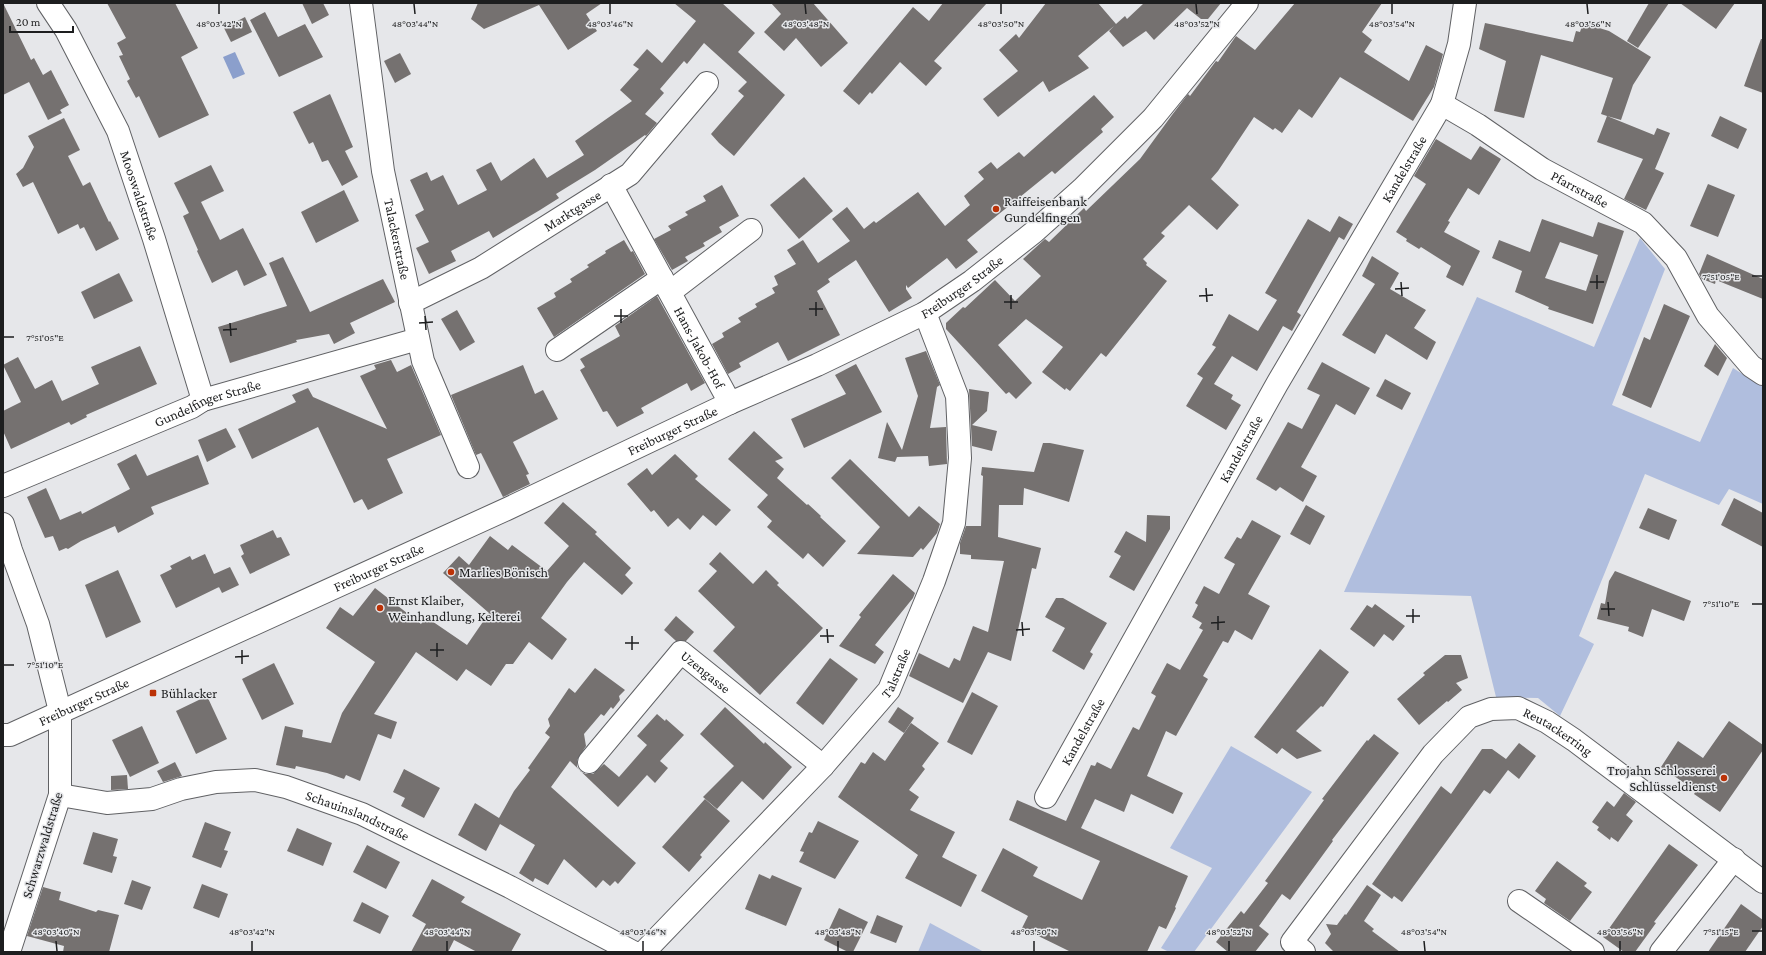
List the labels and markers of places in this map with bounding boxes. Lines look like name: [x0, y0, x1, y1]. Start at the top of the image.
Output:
place label: Raiffeisenbank Gundelfingen: [1004, 193, 1087, 225]
marker: Raiffeisenbank Gundelfingen: [991, 204, 1001, 214]
place label: Marlies Bönisch: [459, 564, 549, 580]
marker: Marlies Bönisch: [446, 567, 456, 577]
place label: Ernst Klaiber, Weinhandlung, Kelterei: [388, 592, 521, 624]
marker: Ernst Klaiber, Weinhandlung, Kelterei: [375, 603, 385, 613]
place label: Bühlacker: [161, 685, 217, 701]
marker: Bühlacker: [148, 688, 158, 698]
place label: Trojahn Schlosserei Schlüsseldienst: [1607, 762, 1716, 794]
marker: Trojahn Schlosserei Schlüsseldienst: [1719, 773, 1729, 783]

